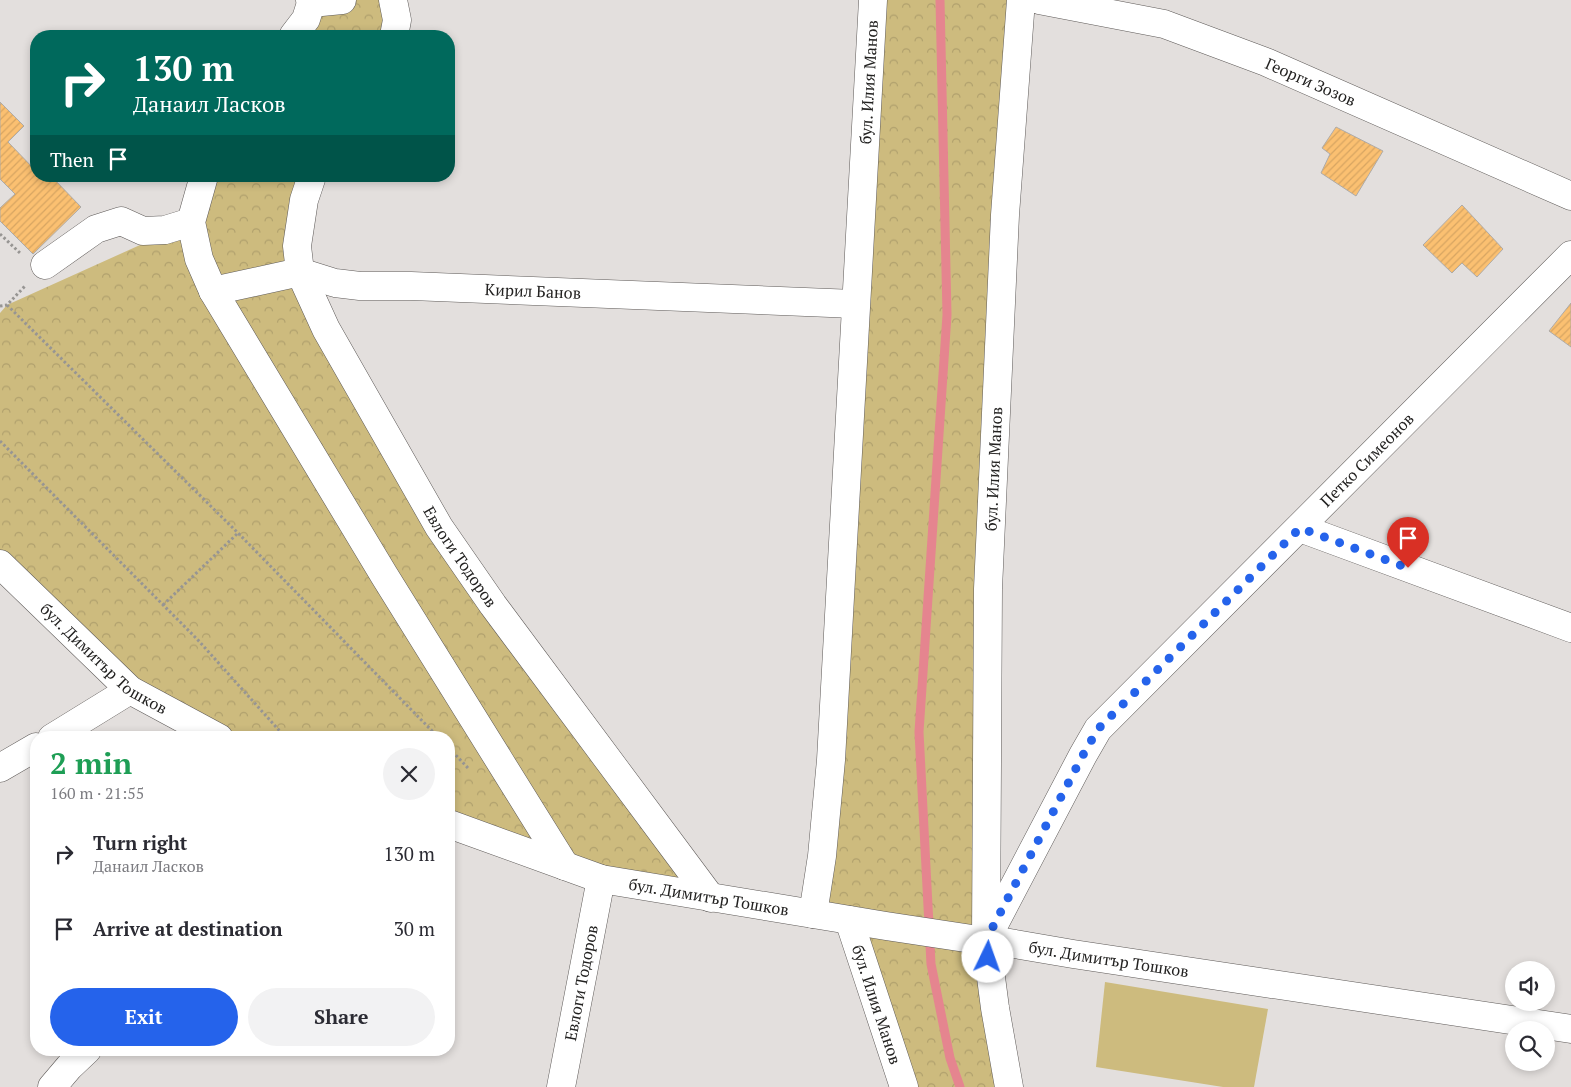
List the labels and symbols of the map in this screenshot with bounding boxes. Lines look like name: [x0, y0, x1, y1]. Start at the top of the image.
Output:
street label: бул. Илия Манов: [854, 19, 883, 145]
street label: Георги Зозов: [1262, 52, 1359, 111]
street label: Кирил Банов: [484, 278, 582, 304]
street label: бул. Илия Манов: [980, 406, 1007, 532]
street label: Петко Симеонов: [1315, 408, 1419, 511]
street label: Евлоги Тодоров: [418, 502, 502, 612]
pin: [1387, 517, 1429, 568]
street label: бул. Димитър Тошков: [35, 598, 171, 719]
street label: бул. Димитър Тошков: [627, 873, 791, 921]
street label: Евлоги Тодоров: [559, 923, 603, 1043]
position arrow: [961, 930, 1013, 982]
street label: бул. Димитър Тошков: [1027, 936, 1191, 982]
street label: бул. Илия Манов: [847, 942, 907, 1067]

